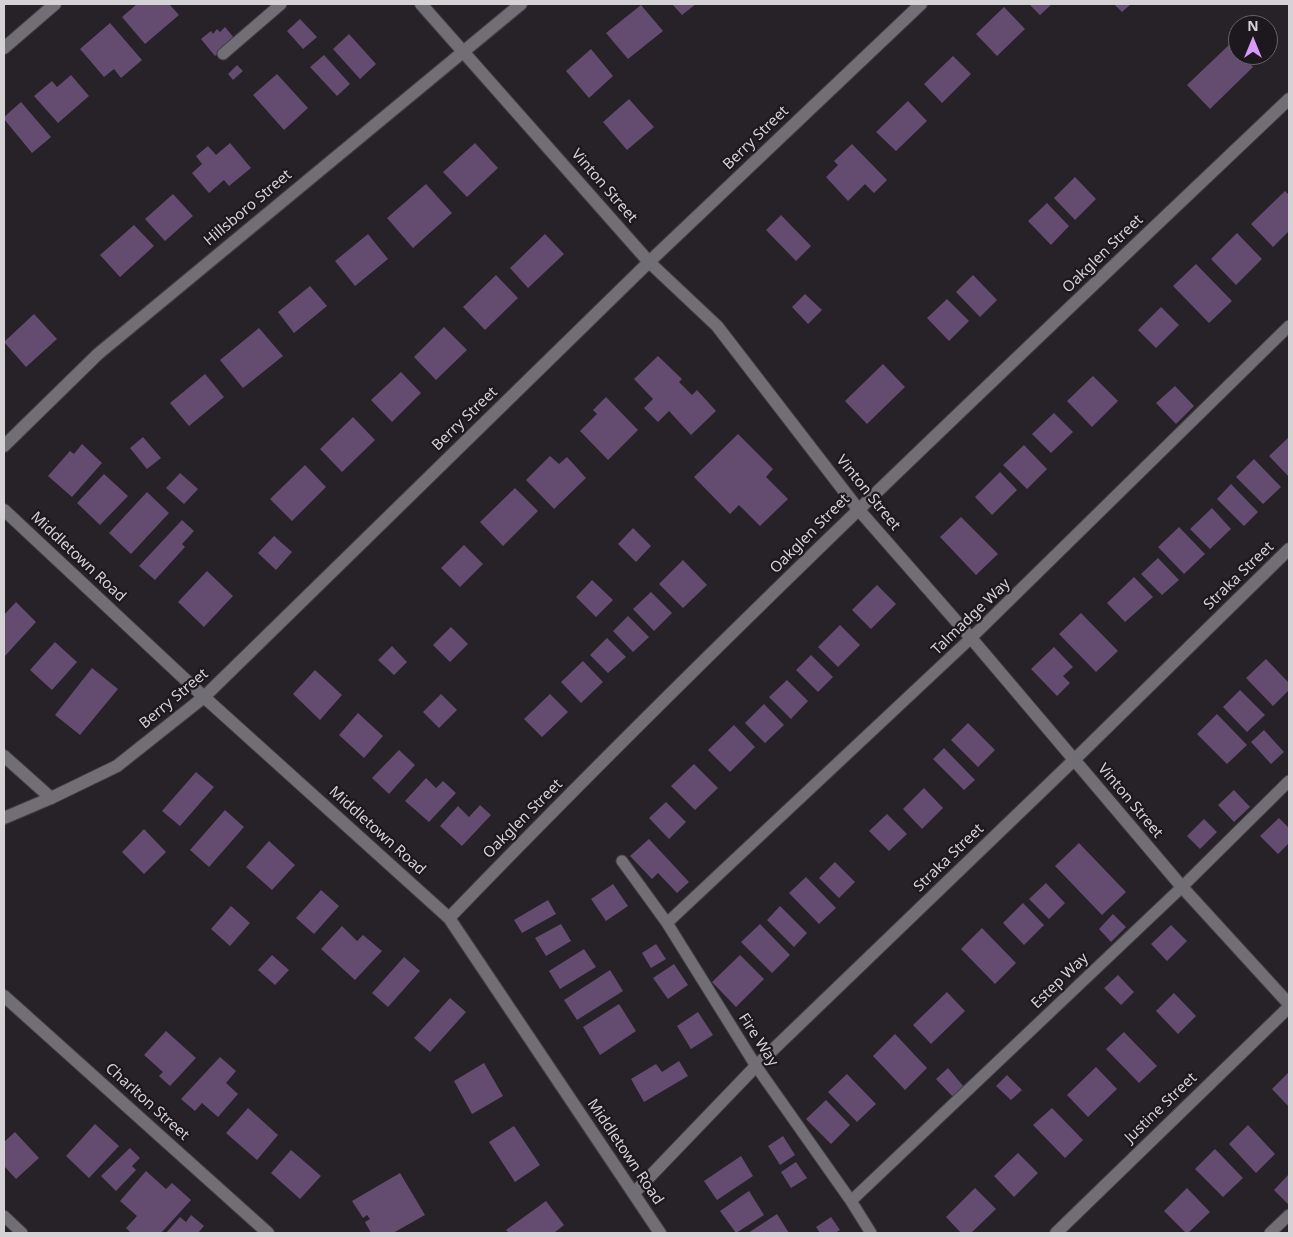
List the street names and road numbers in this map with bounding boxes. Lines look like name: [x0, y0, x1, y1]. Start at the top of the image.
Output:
street label: Berry Street: [720, 102, 792, 174]
street label: Vinton Street: [567, 145, 641, 227]
street label: Hillsboro Street: [200, 166, 296, 250]
street label: Oakglen Street: [1059, 211, 1147, 297]
street label: Berry Street: [429, 383, 501, 455]
street label: Vinton Street: [832, 452, 904, 534]
street label: Oakglen Street: [767, 491, 853, 577]
street label: Middletown Road: [27, 508, 129, 606]
street label: Straka Street: [1200, 538, 1278, 614]
street label: Talmadge Way: [928, 575, 1014, 659]
street label: Berry Street: [136, 665, 212, 733]
street label: Vinton Street: [1094, 760, 1166, 842]
street label: Oakglen Street: [480, 776, 566, 862]
street label: Middletown Road: [325, 783, 429, 879]
street label: Straka Street: [910, 820, 988, 896]
street label: Estep Way: [1028, 949, 1092, 1013]
street label: Fire Way: [734, 1010, 782, 1070]
street label: Charlton Street: [101, 1060, 193, 1144]
street label: Justine Street: [1121, 1069, 1201, 1147]
street label: Middletown Road: [583, 1096, 667, 1208]

